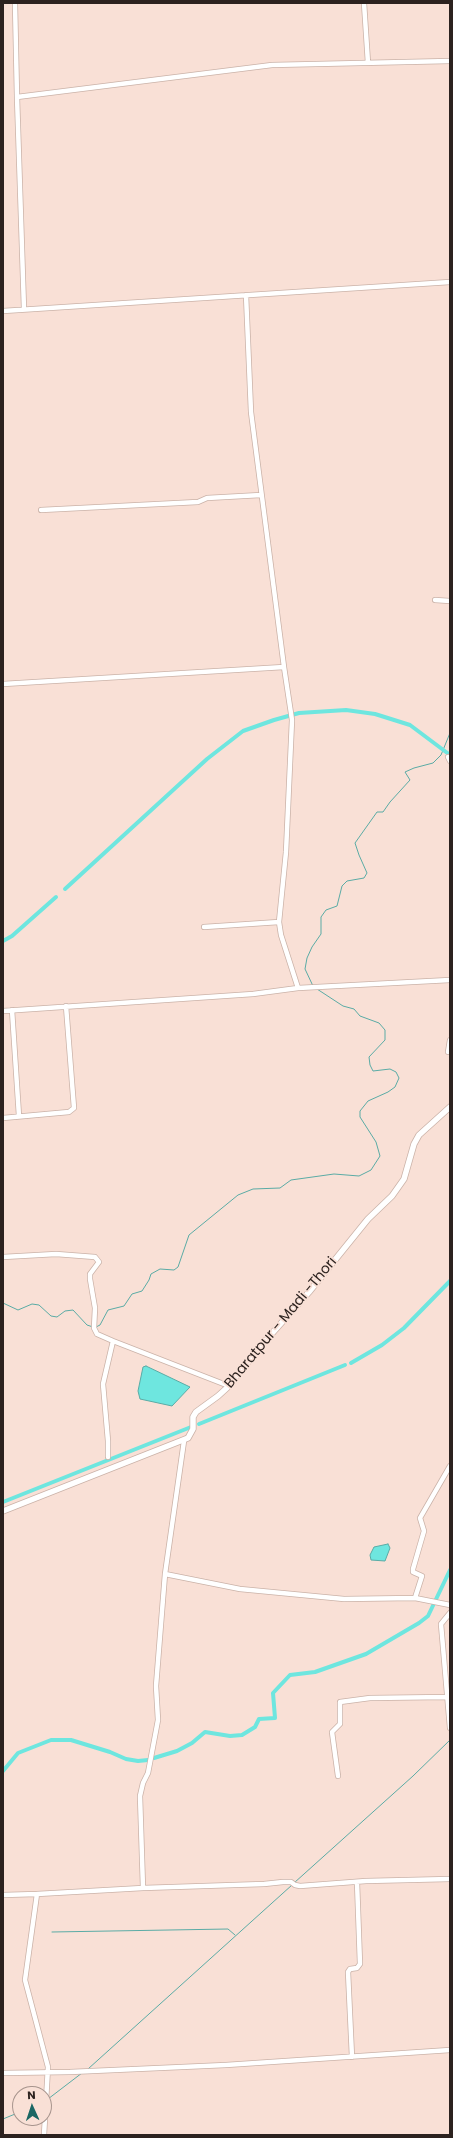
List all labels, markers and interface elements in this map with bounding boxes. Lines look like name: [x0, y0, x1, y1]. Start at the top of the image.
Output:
street label: Bharatpur - Madi -Thori: [221, 1254, 341, 1392]
north arrow: [12, 2086, 52, 2126]
text: N: [27, 2087, 36, 2103]

